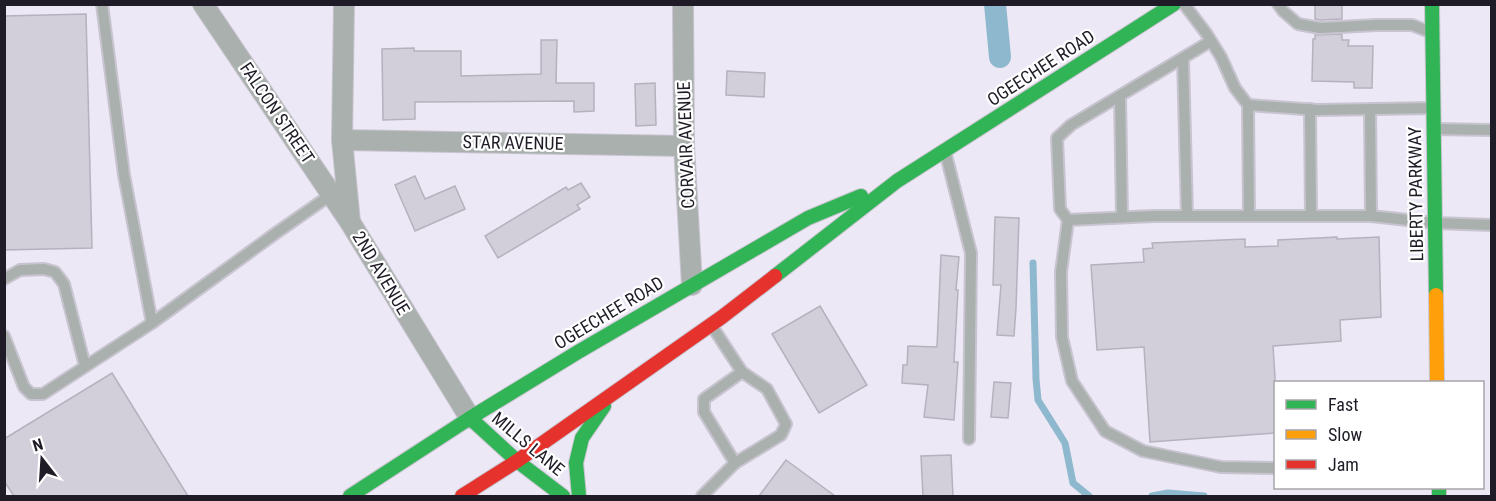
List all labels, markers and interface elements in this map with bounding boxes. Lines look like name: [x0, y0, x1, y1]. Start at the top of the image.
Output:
street label: OGEECHEE ROAD: [983, 25, 1098, 110]
street label: FALCON STREET: [236, 58, 319, 167]
street label: CORVAIR AVENUE: [673, 81, 698, 209]
street label: LIBERTY PARKWAY: [1404, 126, 1427, 261]
street label: STAR AVENUE: [462, 131, 564, 154]
street label: 2ND AVENUE: [348, 227, 414, 318]
street label: OGEECHEE ROAD: [550, 272, 667, 353]
legend: [1274, 381, 1484, 489]
text: Fast: [1328, 394, 1359, 415]
street label: MILLS LANE: [488, 407, 569, 480]
text: Slow: [1328, 424, 1363, 445]
north arrow: [12, 429, 72, 489]
text: N: [30, 435, 45, 456]
text: Jam: [1328, 454, 1359, 475]

